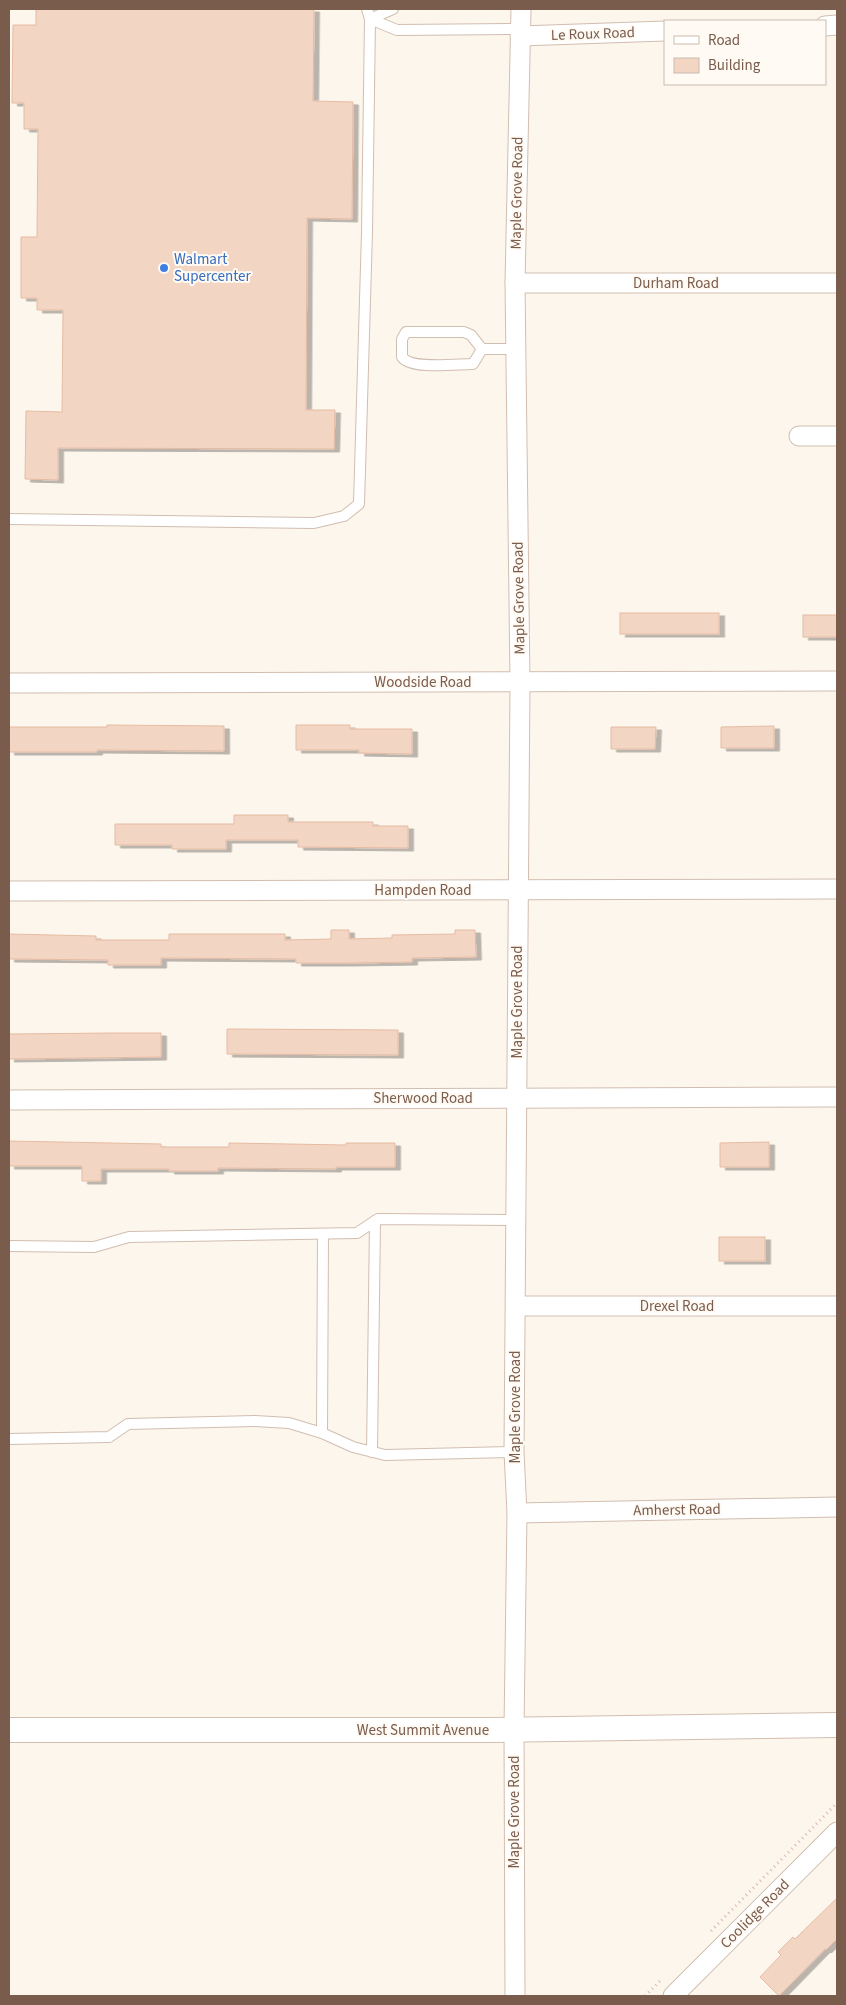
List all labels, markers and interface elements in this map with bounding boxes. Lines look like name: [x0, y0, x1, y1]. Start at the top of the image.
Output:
legend: [664, 20, 826, 85]
street label: Le Roux Road: [551, 22, 635, 46]
text: Road: [708, 30, 740, 51]
text: Building: [708, 55, 761, 76]
street label: Maple Grove Road: [506, 136, 528, 250]
place label: Walmart Supercenter: [174, 249, 251, 287]
marker: Walmart Supercenter: [158, 262, 170, 274]
street label: Durham Road: [633, 273, 719, 294]
street label: Maple Grove Road: [508, 541, 530, 655]
street label: Woodside Road: [374, 672, 472, 693]
street label: Hampden Road: [374, 880, 472, 901]
street label: Maple Grove Road: [507, 945, 528, 1059]
street label: Sherwood Road: [373, 1088, 473, 1109]
street label: Drexel Road: [640, 1296, 714, 1317]
street label: Maple Grove Road: [505, 1350, 526, 1464]
street label: Amherst Road: [633, 1499, 721, 1521]
street label: West Summit Avenue: [357, 1720, 489, 1741]
street label: Maple Grove Road: [504, 1755, 525, 1869]
street label: Coolidge Road: [716, 1875, 794, 1953]

